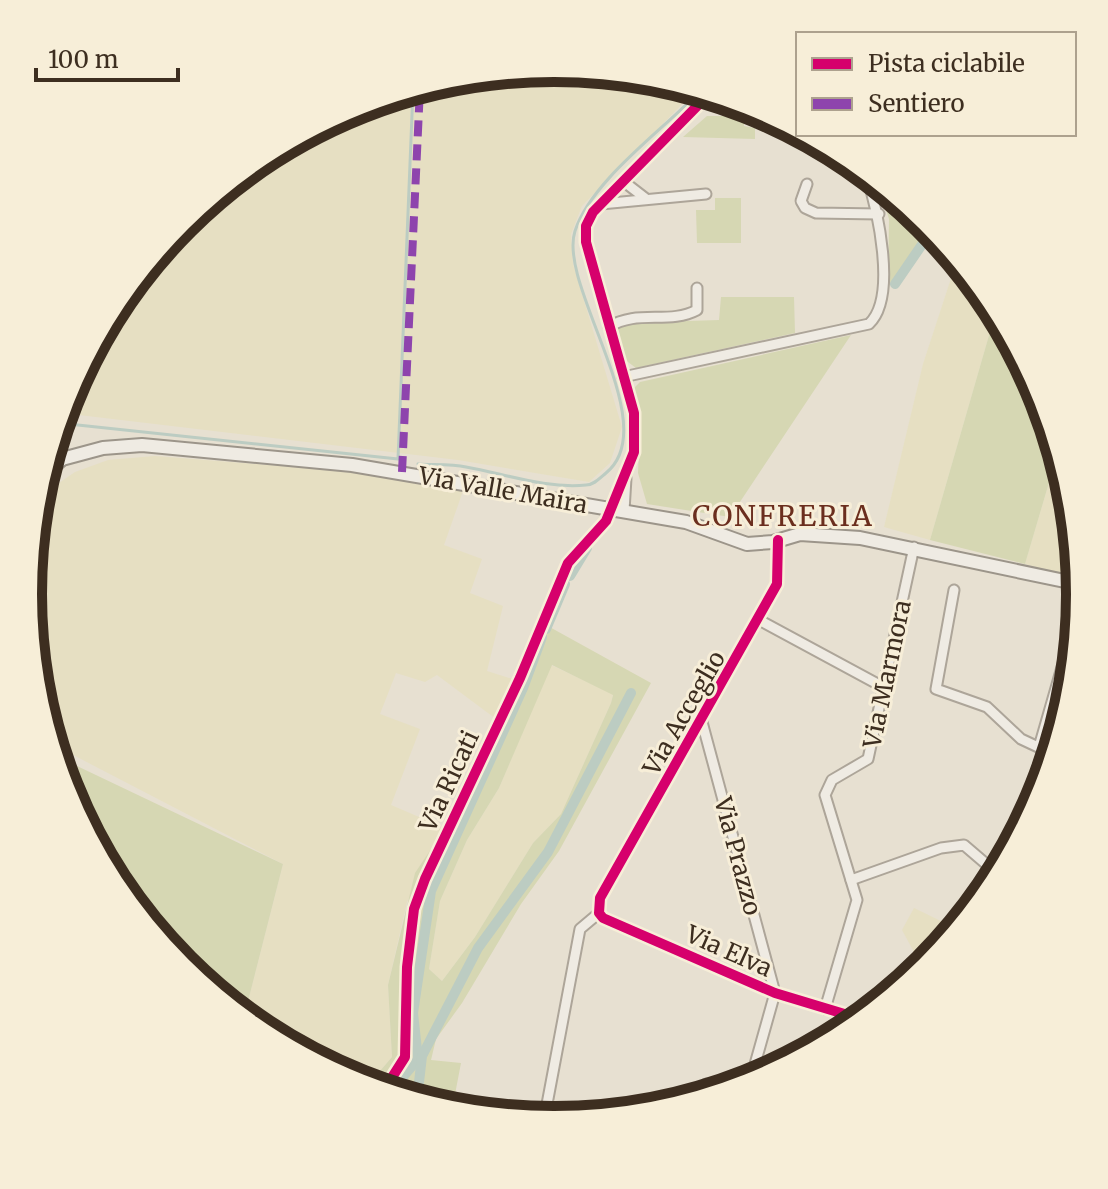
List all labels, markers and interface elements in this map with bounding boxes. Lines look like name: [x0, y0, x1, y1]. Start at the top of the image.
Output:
scale bar: [36, 32, 178, 82]
legend: [796, 32, 1076, 136]
text: 100 m: [48, 44, 119, 75]
text: Pista ciclabile: [868, 48, 1025, 79]
text: Sentiero: [868, 88, 965, 119]
street label: Via Valle Maira: [415, 460, 590, 520]
district label: CONFRERIA: [692, 498, 874, 534]
street label: Via Marmora: [856, 597, 918, 752]
street label: Via Acceglio: [635, 645, 732, 782]
street label: Via Ricati: [412, 725, 486, 838]
street label: Via Prazzo: [707, 793, 769, 918]
street label: Via Elva: [680, 918, 777, 984]

